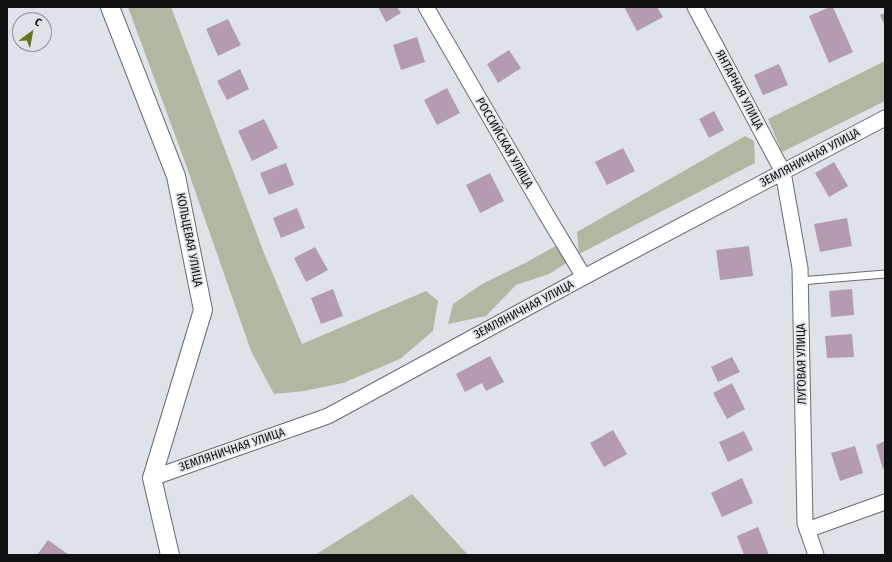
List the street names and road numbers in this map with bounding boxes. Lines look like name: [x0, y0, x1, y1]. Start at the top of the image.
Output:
street label: ЯНТАРНАЯ УЛИЦА: [712, 48, 766, 132]
street label: РОССИЙСКАЯ УЛИЦА: [472, 95, 536, 191]
street label: ЗЕМЛЯНИЧНАЯ УЛИЦА: [758, 126, 862, 190]
street label: КОЛЬЦЕВАЯ УЛИЦА: [173, 192, 205, 288]
street label: ЗЕМЛЯНИЧНАЯ УЛИЦА: [472, 278, 576, 342]
street label: ЛУГОВАЯ УЛИЦА: [794, 323, 810, 405]
street label: ЗЕМЛЯНИЧНАЯ УЛИЦА: [177, 425, 287, 475]

